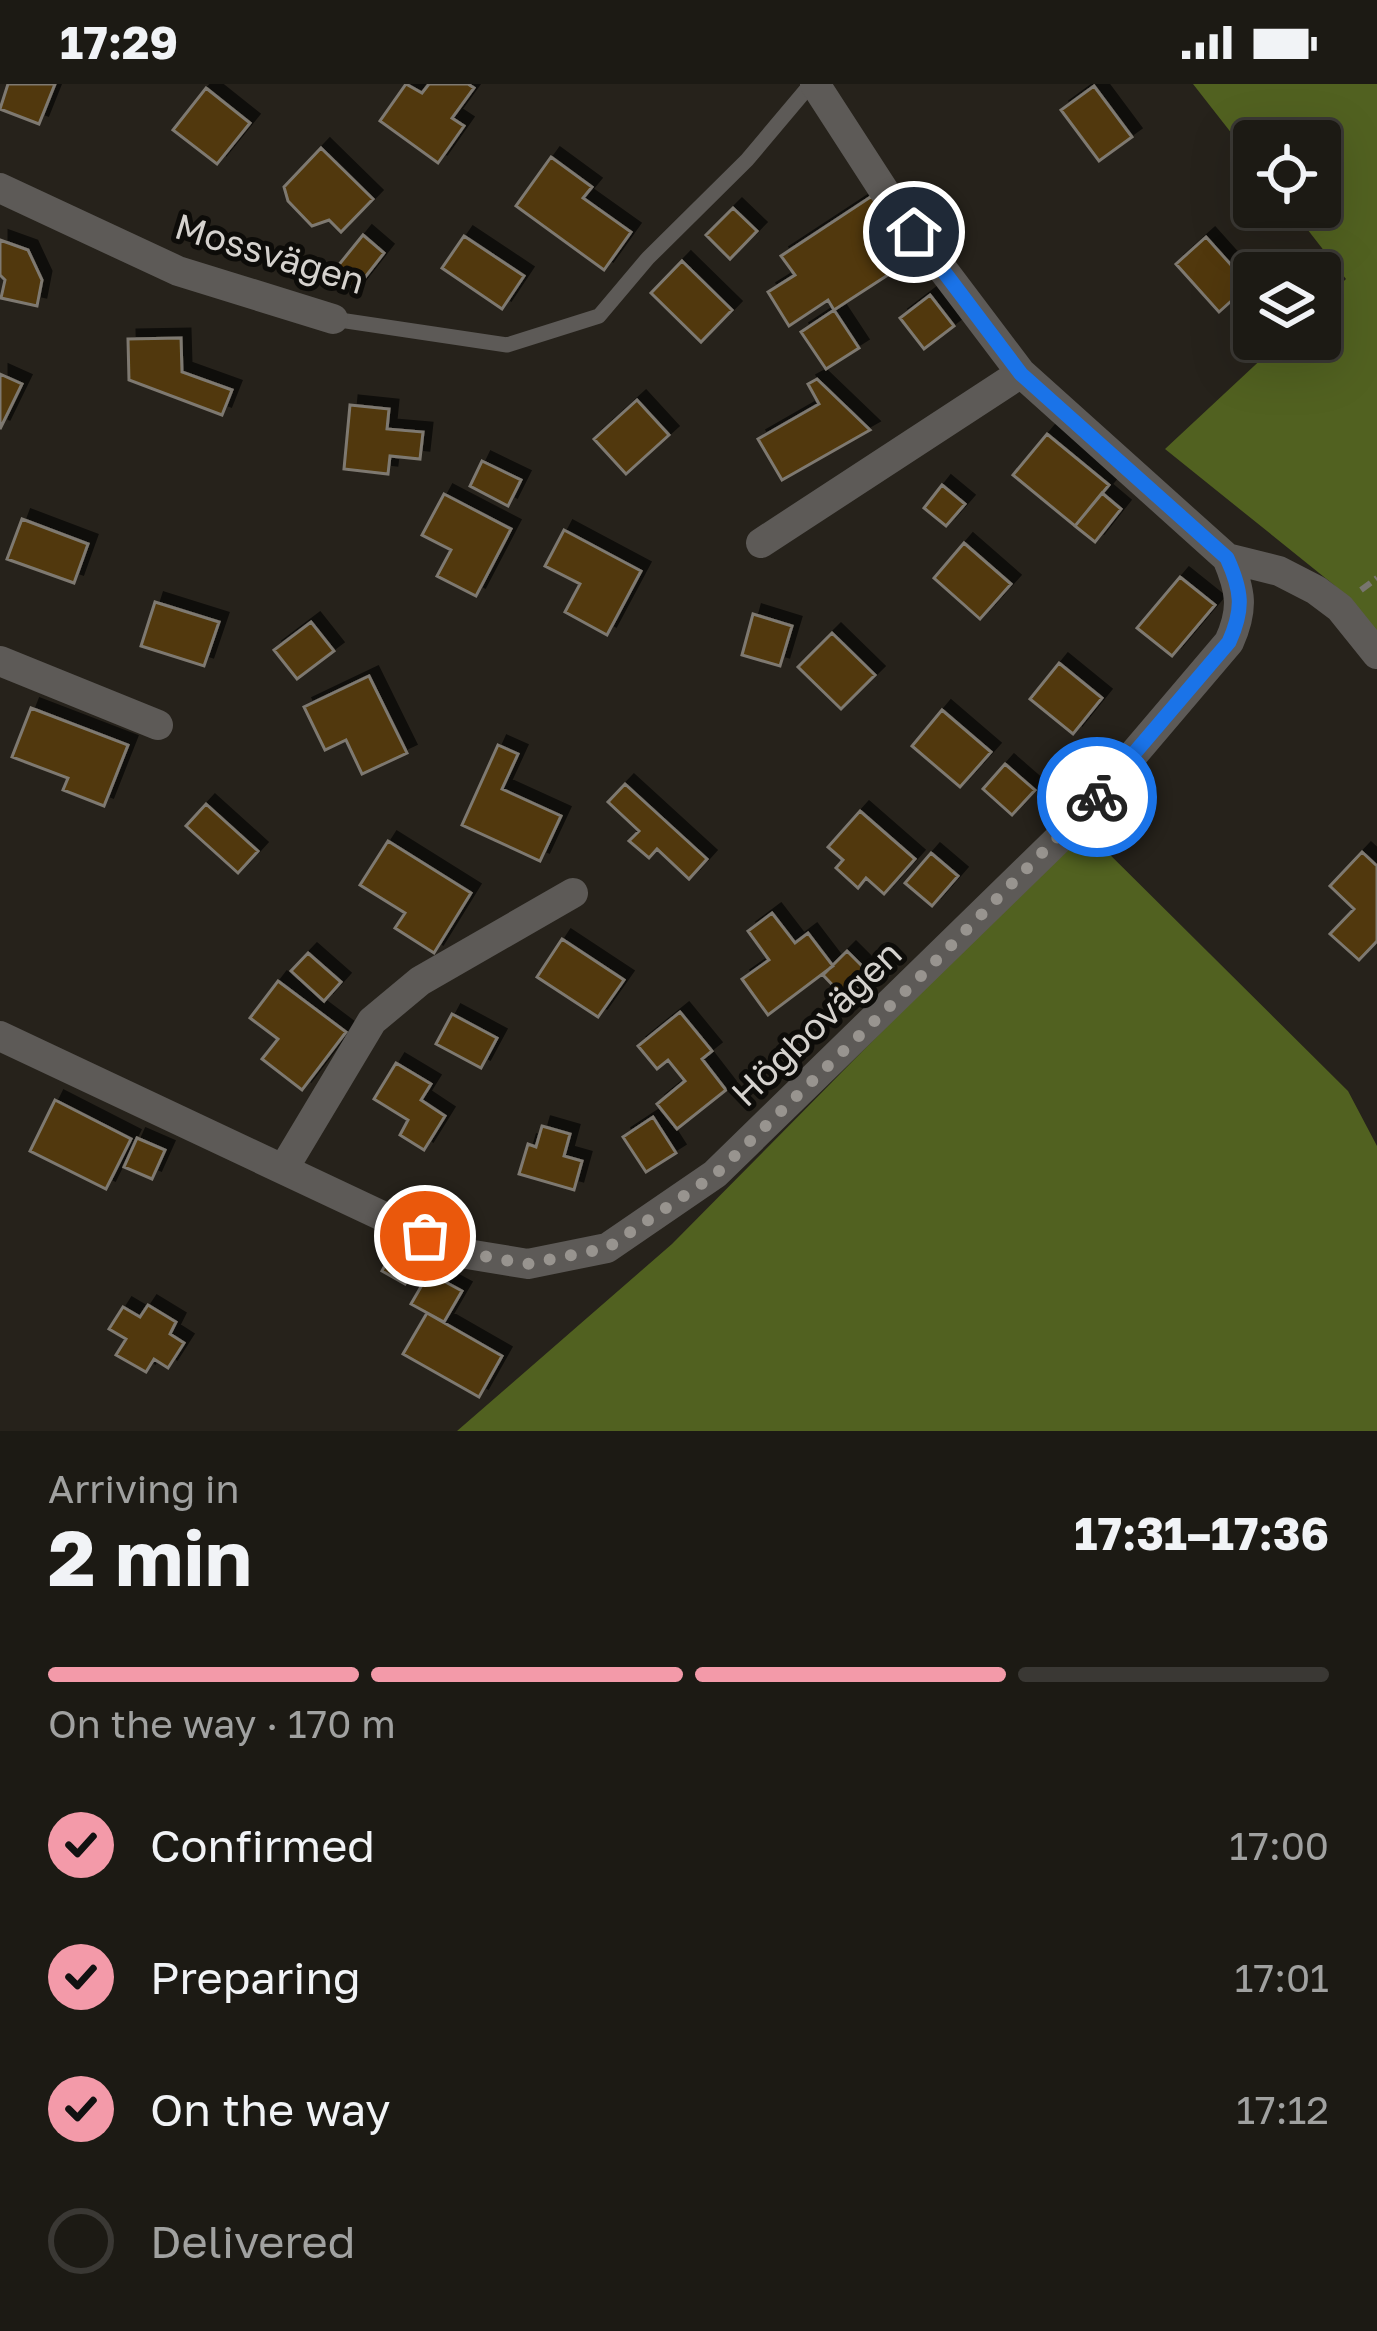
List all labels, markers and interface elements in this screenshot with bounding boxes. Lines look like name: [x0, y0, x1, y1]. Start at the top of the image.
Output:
text: 17:29: [60, 15, 178, 69]
map controls: [1233, 120, 1341, 360]
button: locate: [1233, 120, 1341, 228]
pin: [863, 181, 965, 283]
icon: home: [881, 199, 947, 265]
street label: Mossvägen: [170, 204, 370, 302]
button: layers: [1233, 252, 1341, 360]
courier: [1037, 737, 1157, 857]
icon: bike: [1064, 764, 1130, 830]
street label: Högbovägen: [722, 931, 910, 1115]
pin: [374, 1185, 476, 1287]
icon: bag: [392, 1203, 458, 1269]
text: Arriving in: [48, 1465, 239, 1512]
text: 17:31–17:36: [1074, 1506, 1329, 1560]
text: 2 min: [48, 1510, 252, 1603]
text: On the way · 170 m: [48, 1700, 396, 1747]
icon: check: [48, 1812, 114, 1878]
text: Confirmed: [150, 1818, 375, 1872]
text: 17:00: [1229, 1822, 1329, 1869]
icon: check: [48, 1944, 114, 2010]
text: Preparing: [150, 1950, 361, 2004]
text: 17:01: [1235, 1954, 1329, 2001]
icon: check: [48, 2076, 114, 2142]
text: On the way: [150, 2082, 391, 2136]
text: 17:12: [1236, 2086, 1329, 2133]
text: Delivered: [150, 2214, 355, 2268]

